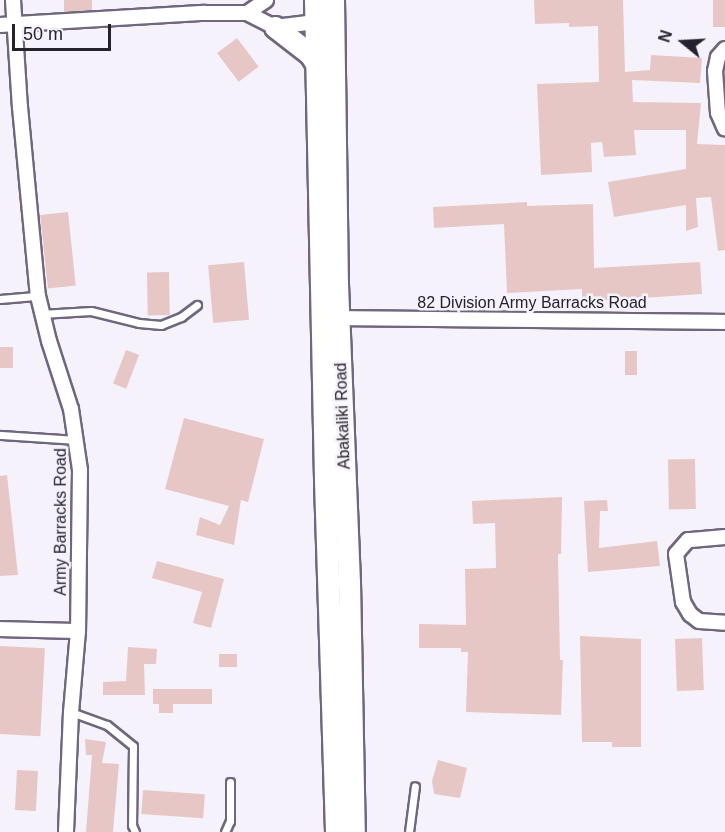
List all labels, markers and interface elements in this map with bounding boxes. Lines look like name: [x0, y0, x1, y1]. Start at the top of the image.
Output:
scale bar: [15, 12, 114, 50]
north arrow: [653, 12, 713, 72]
text: 50 m: [23, 24, 63, 44]
text: N: [656, 28, 675, 44]
street label: 82 Division Army Barracks Road: [417, 293, 647, 313]
street label: Abakaliki Road: [332, 362, 354, 470]
street label: Army Barracks Road: [51, 448, 71, 596]

